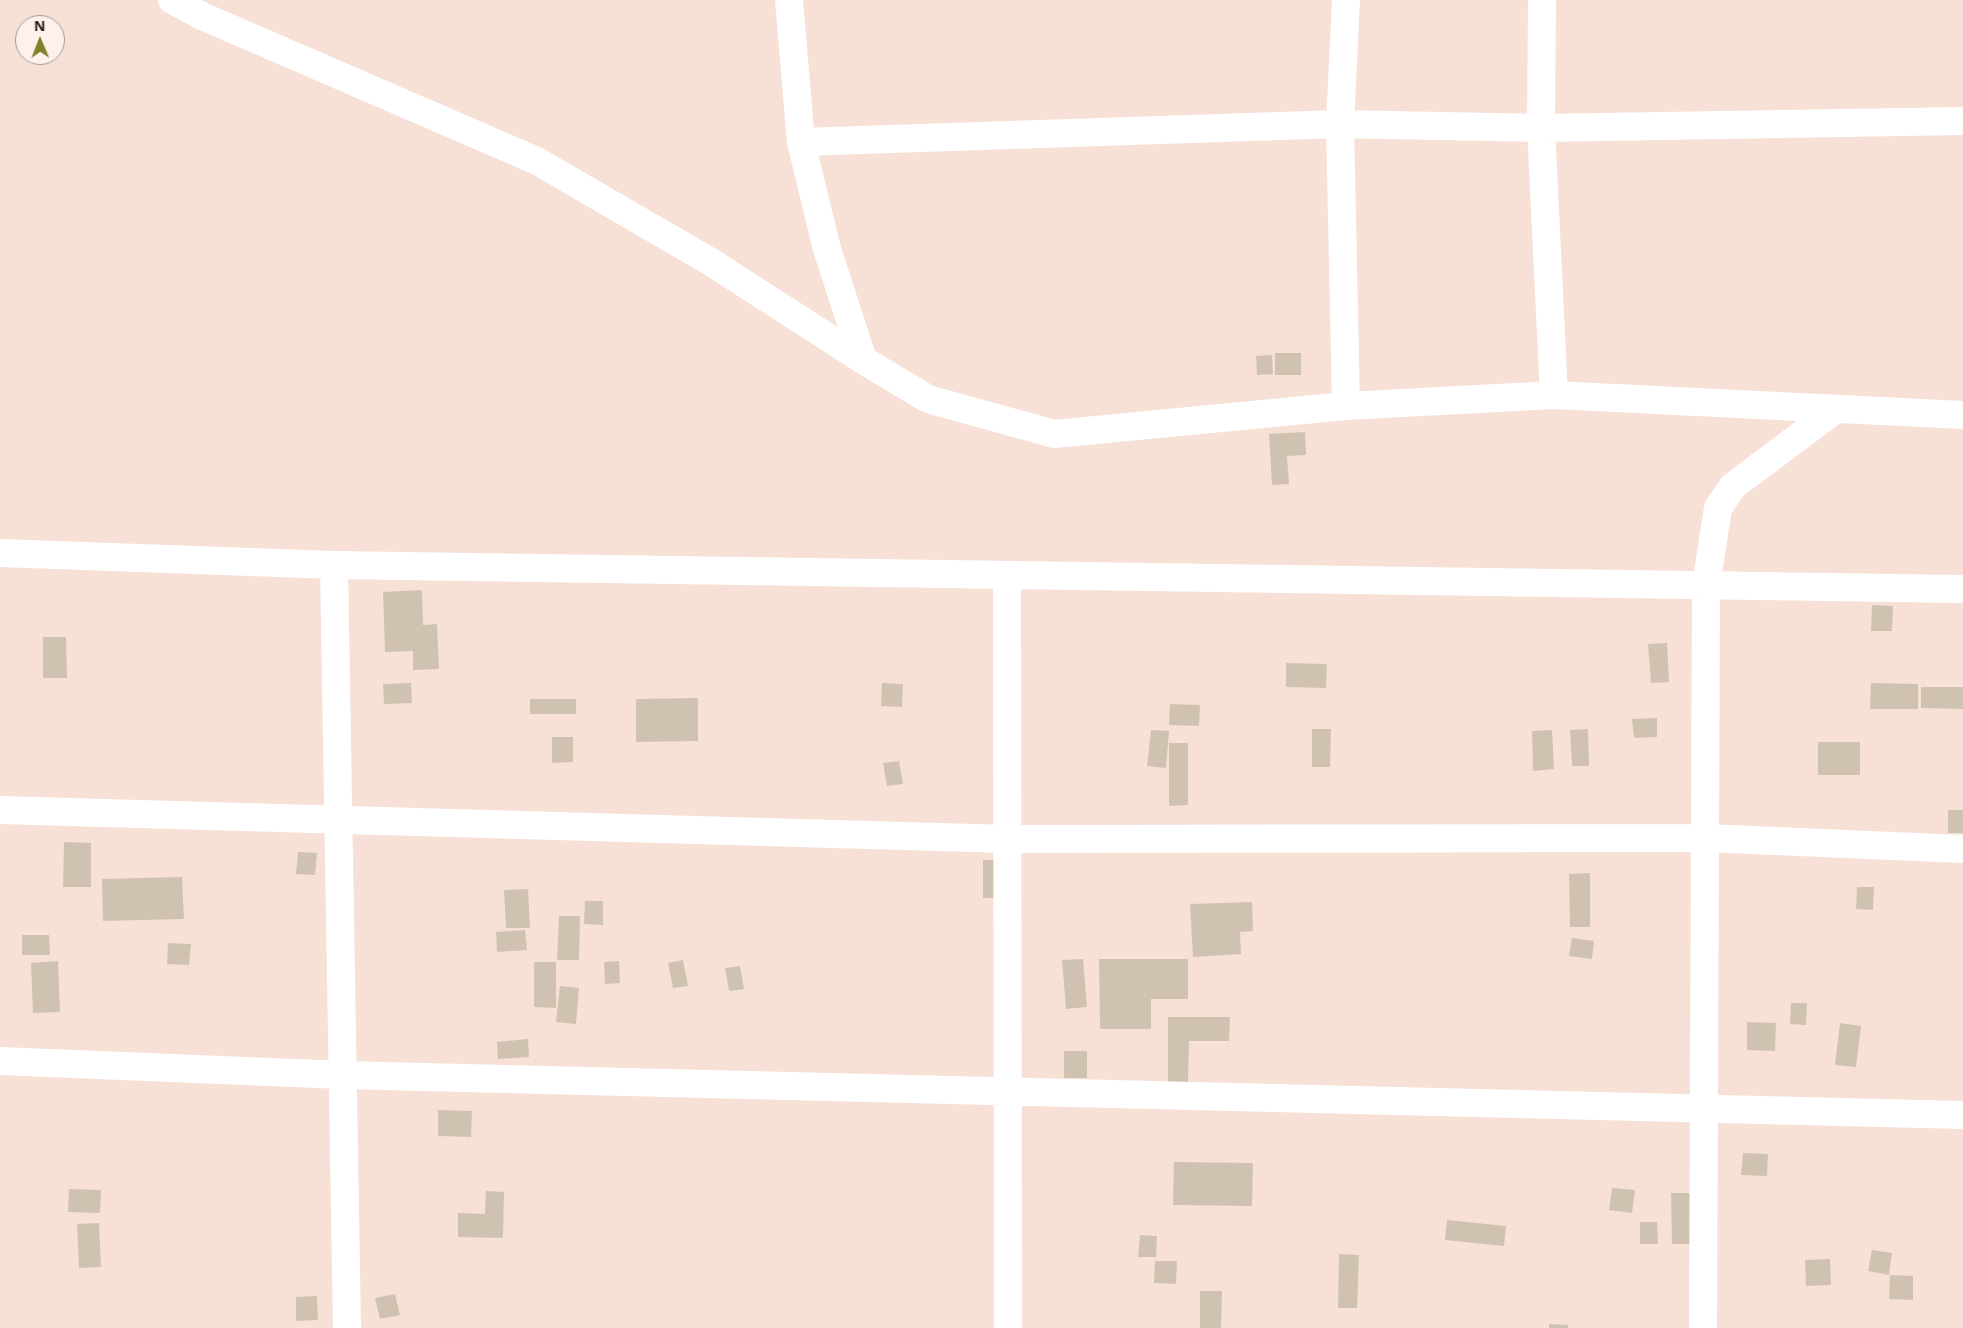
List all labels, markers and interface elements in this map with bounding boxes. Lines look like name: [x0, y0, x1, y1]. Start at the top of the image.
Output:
north arrow: [15, 15, 65, 65]
text: N: [34, 16, 46, 35]

